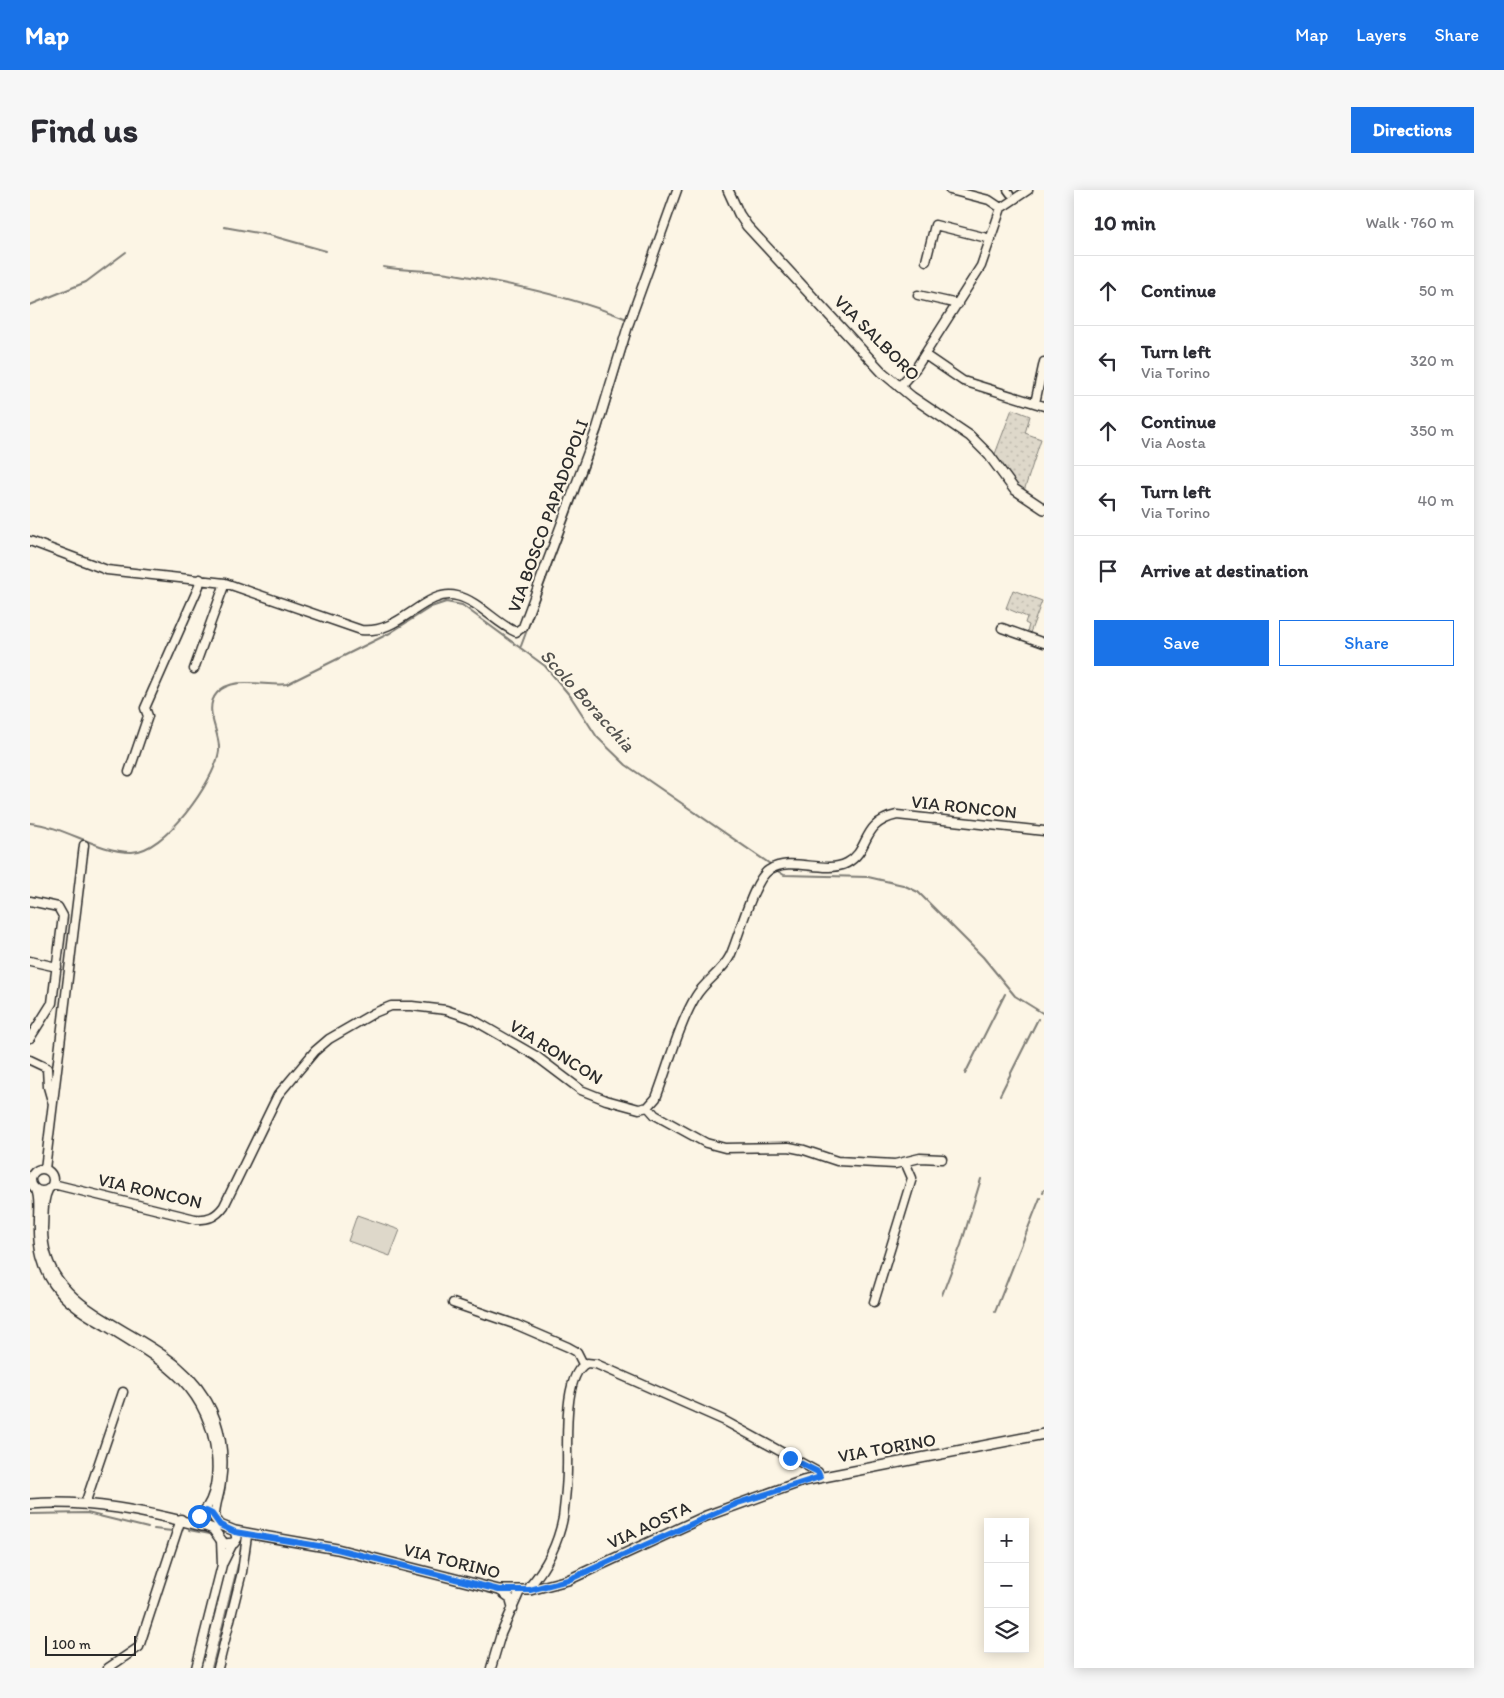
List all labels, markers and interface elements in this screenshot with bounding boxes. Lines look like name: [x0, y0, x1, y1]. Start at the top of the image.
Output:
text: Map: [25, 21, 69, 50]
text: Map: [1295, 24, 1328, 46]
text: Layers: [1356, 24, 1406, 46]
text: Share: [1434, 24, 1479, 46]
button: Directions: [1351, 107, 1474, 153]
text: Find us: [30, 109, 138, 151]
text: 10 min: [1094, 210, 1156, 235]
text: Walk · 760 m: [1366, 213, 1454, 232]
icon: ahead: [1094, 277, 1122, 305]
text: Continue: [1141, 279, 1216, 302]
text: 50 m: [1419, 281, 1454, 300]
street label: VIA SALBORO: [829, 290, 925, 386]
text: Turn left: [1141, 340, 1211, 363]
icon: left: [1094, 347, 1122, 375]
text: 320 m: [1410, 351, 1454, 370]
text: Via Torino: [1141, 363, 1210, 382]
text: Continue: [1141, 410, 1216, 433]
street label: VIA BOSCO PAPADOPOLI: [503, 416, 593, 616]
icon: ahead: [1094, 417, 1122, 445]
text: 350 m: [1410, 421, 1454, 440]
text: Via Aosta: [1141, 433, 1206, 452]
text: Turn left: [1141, 480, 1211, 503]
icon: left: [1094, 487, 1122, 515]
text: 40 m: [1417, 491, 1454, 510]
text: Via Torino: [1141, 503, 1210, 522]
icon: arrive: [1094, 557, 1122, 585]
text: Arrive at destination: [1141, 559, 1308, 582]
button: Save: [1094, 620, 1269, 666]
button: Share: [1279, 620, 1454, 666]
water label: Scolo Boracchia: [536, 644, 640, 756]
street label: VIA RONCON: [910, 791, 1018, 823]
street label: VIA RONCON: [505, 1015, 607, 1089]
street label: VIA RONCON: [96, 1168, 204, 1214]
street label: VIA TORINO: [836, 1429, 938, 1467]
route end: [779, 1447, 802, 1470]
street label: VIA AOSTA: [604, 1496, 694, 1554]
route start: [188, 1505, 211, 1528]
map controls: [984, 1518, 1029, 1653]
button: +: [984, 1518, 1029, 1563]
street label: VIA TORINO: [401, 1538, 503, 1584]
button: −: [984, 1563, 1029, 1608]
button: layers: [984, 1608, 1029, 1653]
scale bar: [45, 1633, 136, 1656]
text: 100 m: [52, 1636, 91, 1653]

